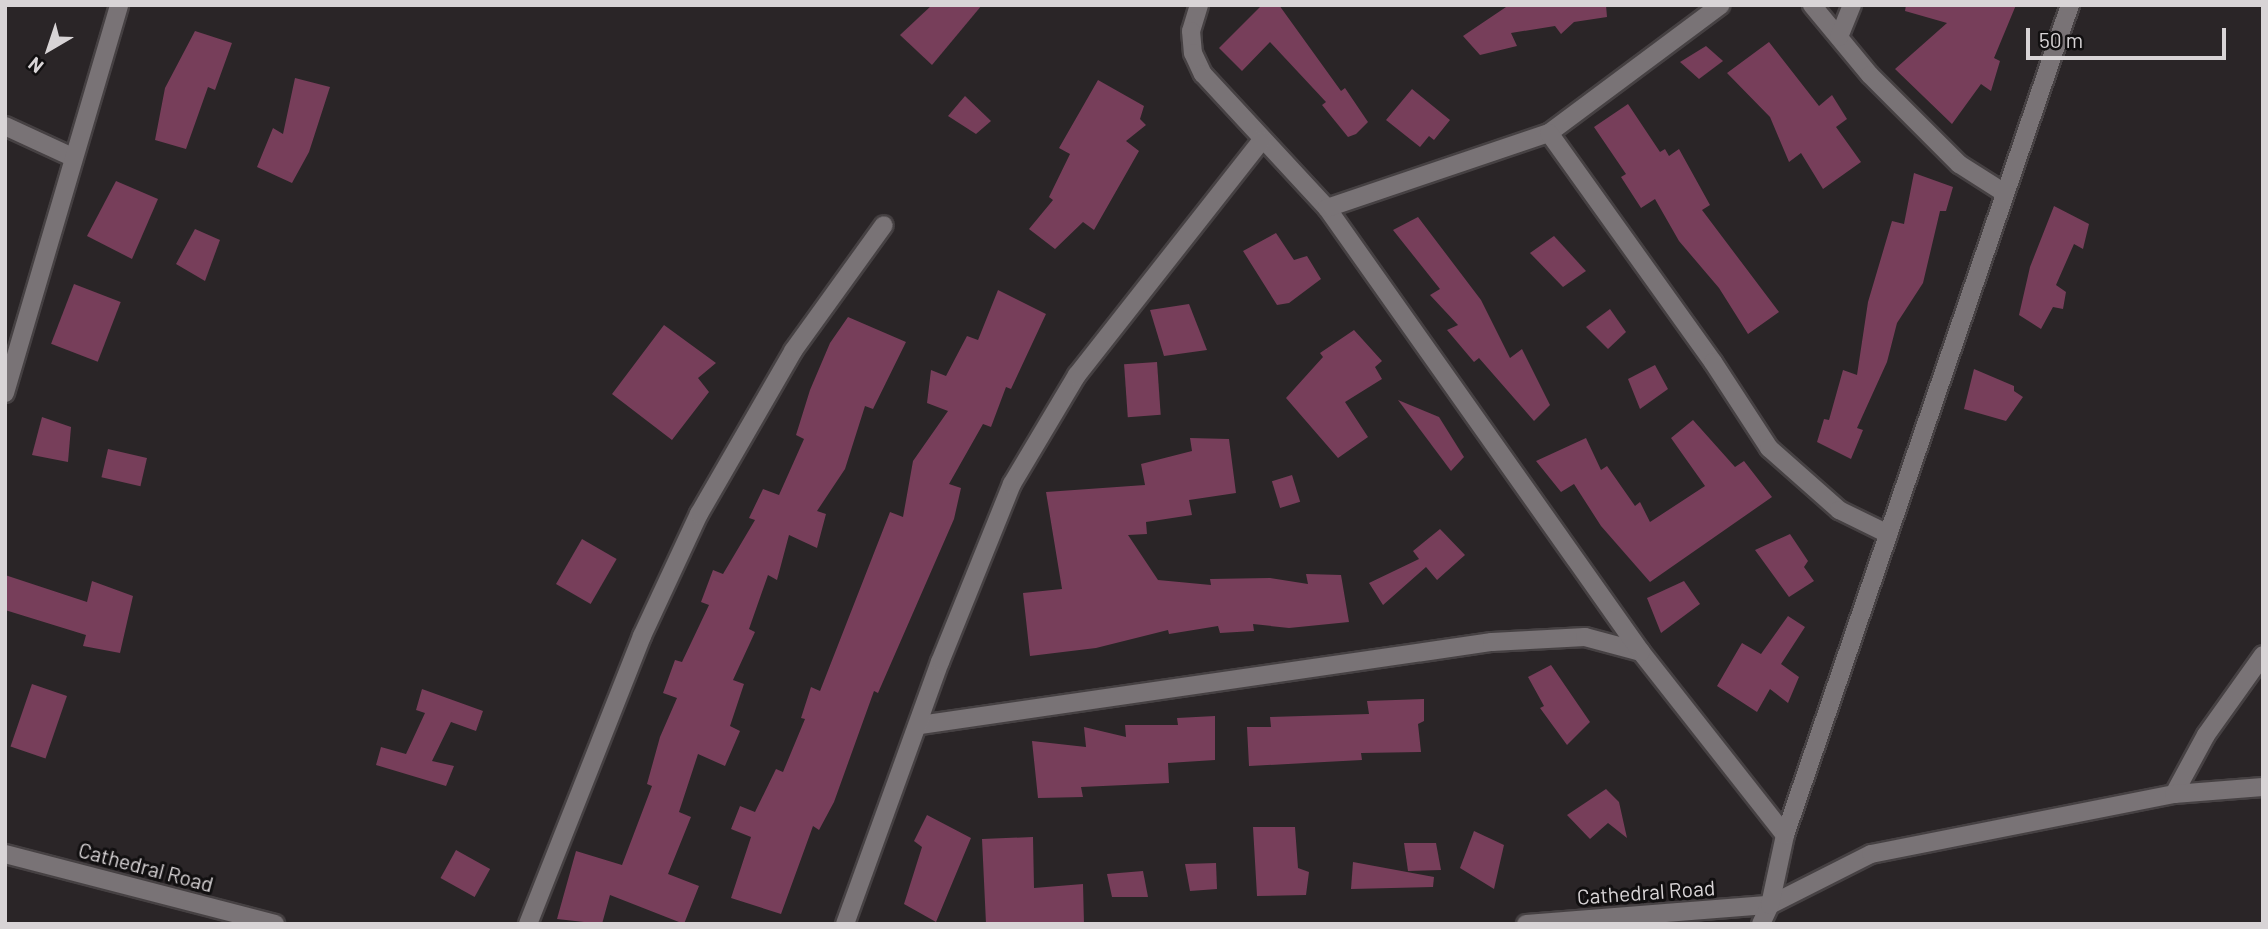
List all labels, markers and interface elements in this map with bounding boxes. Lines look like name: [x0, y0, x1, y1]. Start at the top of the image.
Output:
north arrow: [14, 14, 84, 84]
scale bar: [2030, 14, 2230, 58]
text: 50 m: [2039, 27, 2083, 52]
text: N: [23, 53, 48, 79]
street label: Cathedral Road: [76, 837, 216, 897]
street label: Cathedral Road: [1576, 875, 1716, 909]

